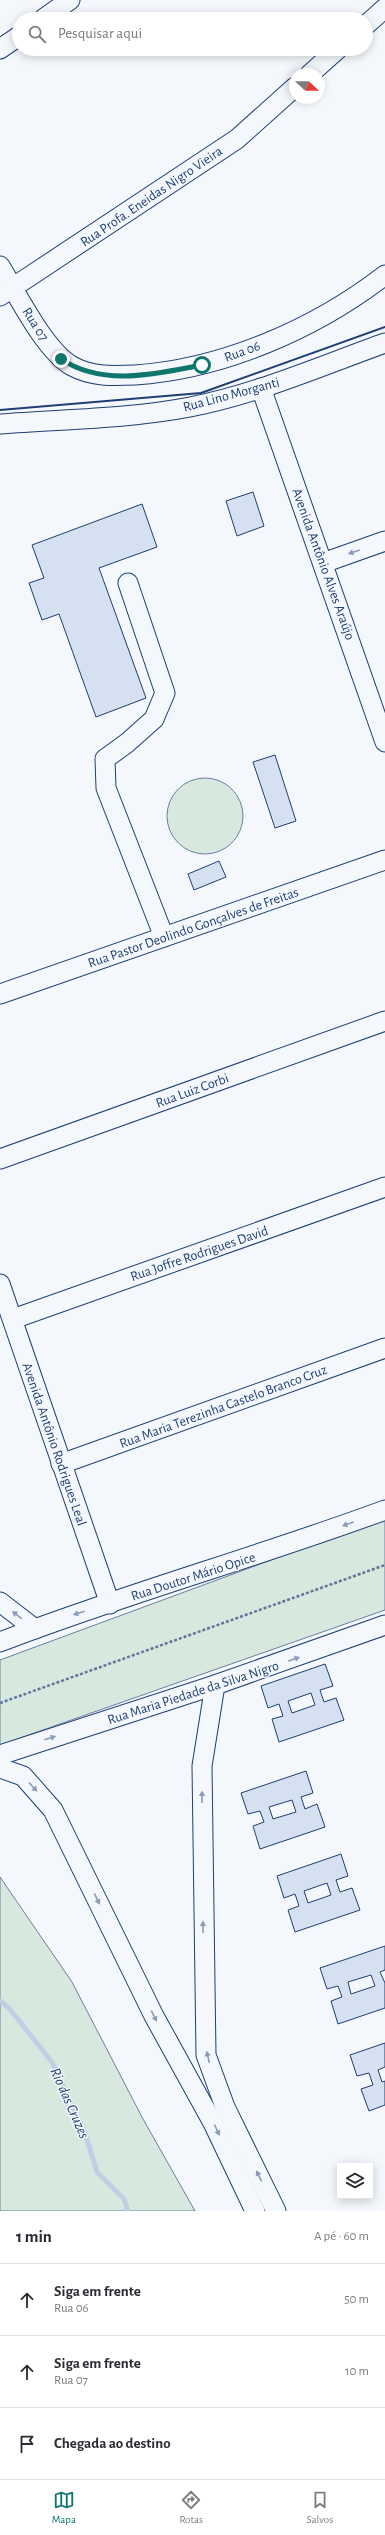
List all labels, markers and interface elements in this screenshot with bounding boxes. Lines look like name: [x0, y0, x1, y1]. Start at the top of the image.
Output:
search box: [12, 12, 373, 56]
icon: search: [26, 23, 48, 45]
text: Pesquisar aqui: [58, 26, 142, 41]
north arrow: [289, 68, 325, 104]
street label: Rua Profa. Eneidas Nigro Vieira: [78, 144, 226, 250]
street label: Rua 07: [20, 305, 51, 344]
street label: Rua 06: [222, 339, 262, 365]
route end: [52, 350, 70, 368]
route start: [193, 356, 211, 374]
street label: Rua Lino Morganti: [182, 375, 281, 415]
street label: Avenida Antônio Alves Araújo: [289, 487, 357, 642]
one-way arrow: [348, 549, 360, 555]
street label: Rua Pastor Deolindo Gonçalves de Freitas: [86, 885, 300, 971]
street label: Rua Luiz Corbi: [154, 1071, 231, 1111]
street label: Rua Joffre Rodrigues David: [129, 1224, 270, 1284]
street label: Avenida Antônio Rodrigues Leal: [19, 1361, 89, 1528]
street label: Rua Maria Terezinha Castelo Branco Cruz: [118, 1363, 329, 1451]
one-way arrow: [342, 1521, 354, 1527]
street label: Rua Doutor Mário Opice: [129, 1550, 257, 1604]
one-way arrow: [73, 1610, 85, 1616]
one-way arrow: [12, 1611, 23, 1619]
one-way arrow: [288, 1655, 300, 1661]
street label: Rua Maria Piedade da Silva Nigro: [106, 1659, 281, 1727]
one-way arrow: [45, 1735, 57, 1741]
one-way arrow: [28, 1782, 37, 1792]
one-way arrow: [199, 1790, 205, 1803]
one-way arrow: [94, 1893, 100, 1905]
one-way arrow: [200, 1921, 207, 1933]
one-way arrow: [151, 2010, 157, 2021]
one-way arrow: [204, 2051, 210, 2063]
water label: Rio das Cruzes: [47, 2066, 92, 2141]
one-way arrow: [214, 2124, 220, 2135]
map controls: [337, 2163, 373, 2199]
button: layers: [337, 2163, 373, 2199]
one-way arrow: [256, 2170, 262, 2182]
text: 1 min: [16, 2228, 52, 2245]
text: A pé · 60 m: [314, 2230, 369, 2243]
text: Siga em frente: [54, 2284, 141, 2299]
icon: ahead: [16, 2289, 38, 2311]
text: 50 m: [344, 2293, 369, 2306]
text: Rua 06: [54, 2302, 89, 2315]
text: Siga em frente: [54, 2356, 141, 2371]
icon: ahead: [16, 2361, 38, 2383]
text: 10 m: [345, 2365, 369, 2378]
text: Rua 07: [54, 2374, 88, 2387]
icon: arrive: [16, 2433, 38, 2455]
text: Chegada ao destino: [54, 2436, 171, 2451]
tab: Mapa: [52, 2489, 76, 2526]
tab: Rotas: [179, 2489, 203, 2526]
tab: Salvos: [307, 2489, 333, 2526]

